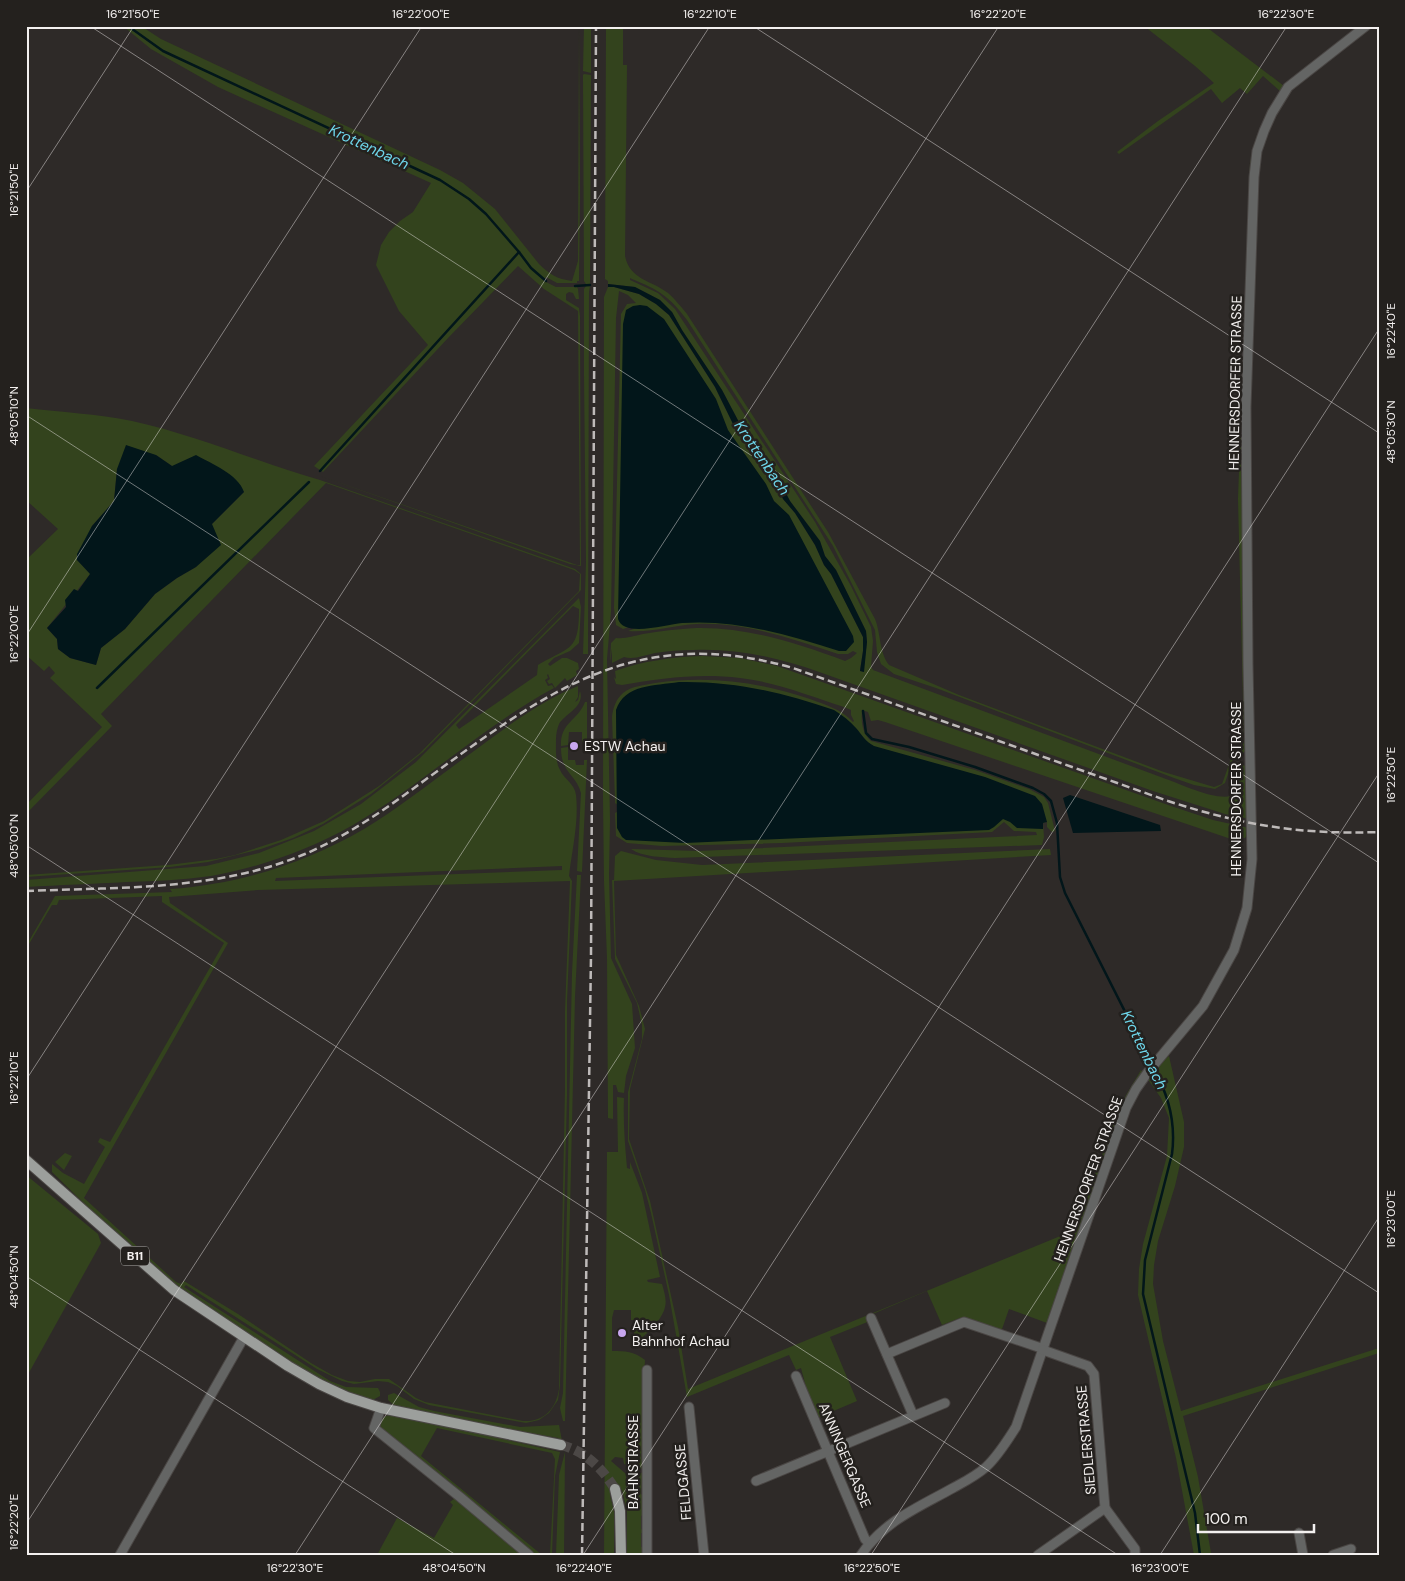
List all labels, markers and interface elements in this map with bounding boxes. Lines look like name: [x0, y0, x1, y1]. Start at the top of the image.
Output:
text: 16°21'50"E: [106, 6, 160, 22]
text: 16°22'00"E: [392, 6, 450, 22]
text: 16°22'10"E: [683, 6, 737, 22]
text: 16°22'20"E: [970, 6, 1026, 22]
text: 16°22'30"E: [1258, 6, 1315, 22]
water label: Krottenbach: [326, 120, 413, 174]
text: 16°21'50"E: [6, 163, 22, 217]
street label: HENNERSDORFER STRASSE: [1224, 295, 1246, 471]
text: 16°22'40"E: [1383, 303, 1399, 359]
text: 48°05'10"N: [6, 386, 22, 446]
text: 48°05'30"N: [1383, 400, 1399, 464]
water label: Krottenbach: [730, 417, 795, 500]
text: 16°22'00"E: [6, 605, 22, 663]
street label: HENNERSDORFER STRASSE: [1227, 701, 1245, 876]
place label: ESTW Achau: [584, 737, 666, 755]
marker: ESTW Achau: [568, 740, 580, 752]
text: 16°22'50"E: [1383, 747, 1399, 803]
text: 48°05'00"N: [6, 814, 22, 878]
water label: Krottenbach: [1116, 1007, 1172, 1093]
text: 16°22'10"E: [6, 1051, 22, 1105]
street label: HENNERSDORFER STRASSE: [1050, 1094, 1126, 1264]
text: 16°23'00"E: [1383, 1190, 1399, 1248]
text: 48°04'50"N: [6, 1245, 22, 1309]
road number: B11: [121, 1246, 149, 1266]
place label: Alter Bahnhof Achau: [632, 1316, 730, 1350]
marker: Alter Bahnhof Achau: [616, 1327, 628, 1339]
street label: SIEDLERSTRASSE: [1072, 1384, 1100, 1496]
street label: ANNINGERGASSE: [815, 1400, 875, 1510]
street label: BAHNSTRASSE: [624, 1415, 642, 1509]
street label: FELDGASSE: [671, 1443, 695, 1521]
text: 16°22'20"E: [6, 1494, 22, 1550]
scale bar: [1198, 1501, 1314, 1533]
text: 100 m: [1205, 1509, 1248, 1529]
text: 16°22'30"E: [267, 1560, 324, 1576]
text: 48°04'50"N: [422, 1560, 486, 1576]
text: 16°22'40"E: [556, 1560, 612, 1576]
text: 16°22'50"E: [844, 1560, 900, 1576]
text: 16°23'00"E: [1131, 1560, 1189, 1576]

